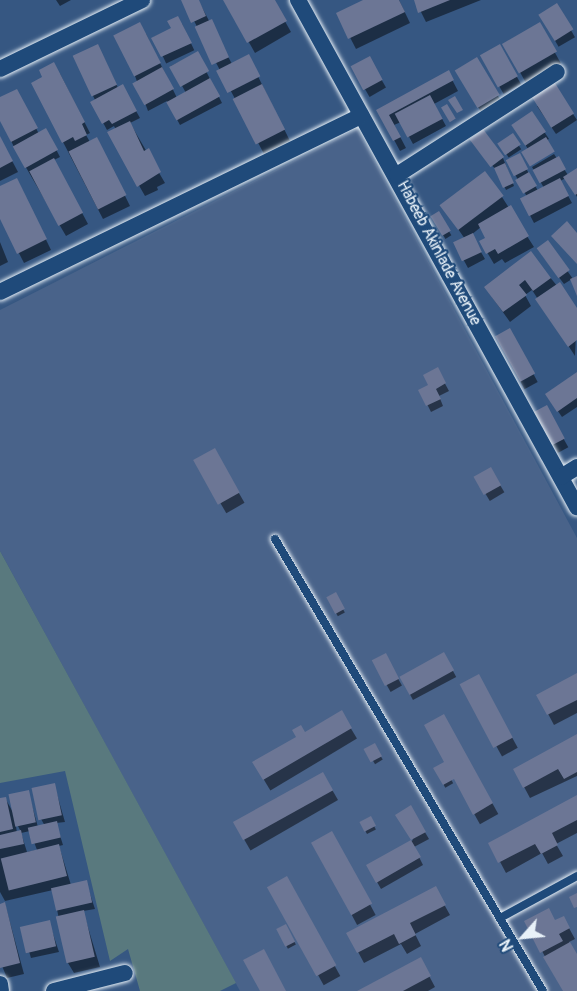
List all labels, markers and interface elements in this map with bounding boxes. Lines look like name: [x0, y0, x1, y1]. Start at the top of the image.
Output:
street label: Habeeb Akinlade Avenue: [393, 177, 485, 329]
north arrow: [493, 907, 553, 967]
text: N: [496, 936, 518, 955]

